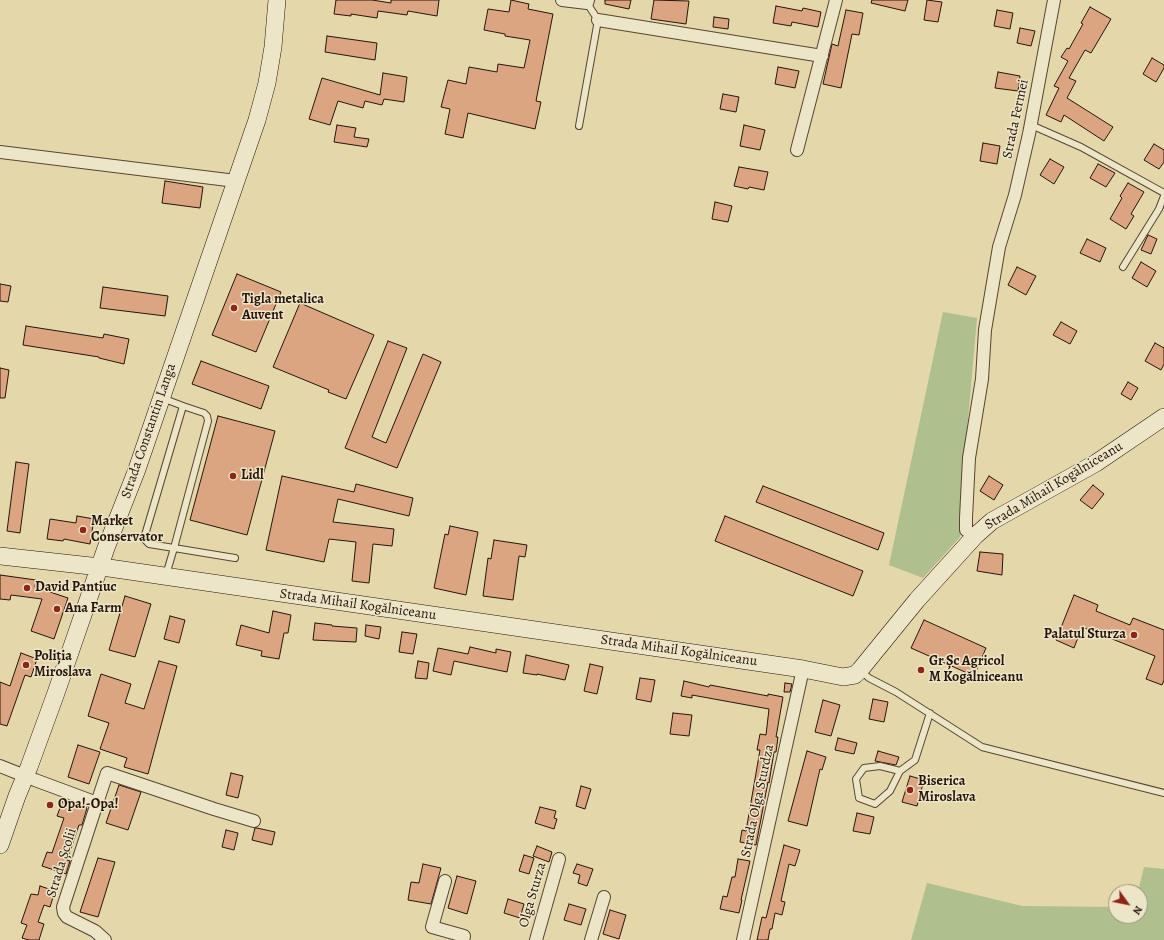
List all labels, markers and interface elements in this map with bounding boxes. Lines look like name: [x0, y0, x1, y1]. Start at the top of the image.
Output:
street label: Strada Fermei: [999, 78, 1033, 160]
place label: Tigla metalica Auvent: [242, 292, 324, 324]
marker: Tigla metalica Auvent: [229, 303, 239, 313]
street label: Strada Constantin Langa: [118, 361, 180, 501]
street label: Strada Mihail Kogălniceanu: [982, 438, 1126, 534]
place label: Lidl: [241, 468, 264, 484]
marker: Lidl: [228, 471, 238, 481]
place label: Market Conservator: [91, 514, 163, 546]
marker: Market Conservator: [78, 525, 88, 535]
place label: David Pantiuc: [35, 580, 117, 596]
marker: David Pantiuc: [22, 583, 32, 593]
street label: Strada Mihail Kogălniceanu: [279, 586, 437, 624]
place label: Ana Farm: [65, 601, 122, 617]
marker: Ana Farm: [52, 604, 62, 614]
place label: Palatul Sturza: [1044, 627, 1126, 643]
marker: Palatul Sturza: [1129, 630, 1139, 640]
street label: Strada Mihail Kogălniceanu: [600, 632, 758, 670]
place label: Poliția Miroslava: [34, 649, 92, 682]
place label: Gr Șc Agricol M Kogălniceanu: [929, 654, 1023, 686]
marker: Poliția Miroslava: [21, 660, 31, 670]
marker: Gr Șc Agricol M Kogălniceanu: [916, 665, 926, 675]
street label: Strada Olga Sturdza: [738, 743, 778, 859]
place label: Biserica Miroslava: [918, 774, 976, 806]
marker: Biserica Miroslava: [905, 785, 915, 795]
place label: Opa!-Opa!: [58, 797, 118, 813]
marker: Opa!-Opa!: [45, 800, 55, 810]
street label: Strada Școlii: [43, 826, 81, 900]
street label: Olga Sturza: [516, 860, 550, 930]
north arrow: [1108, 884, 1148, 924]
text: N: [1129, 903, 1146, 918]

